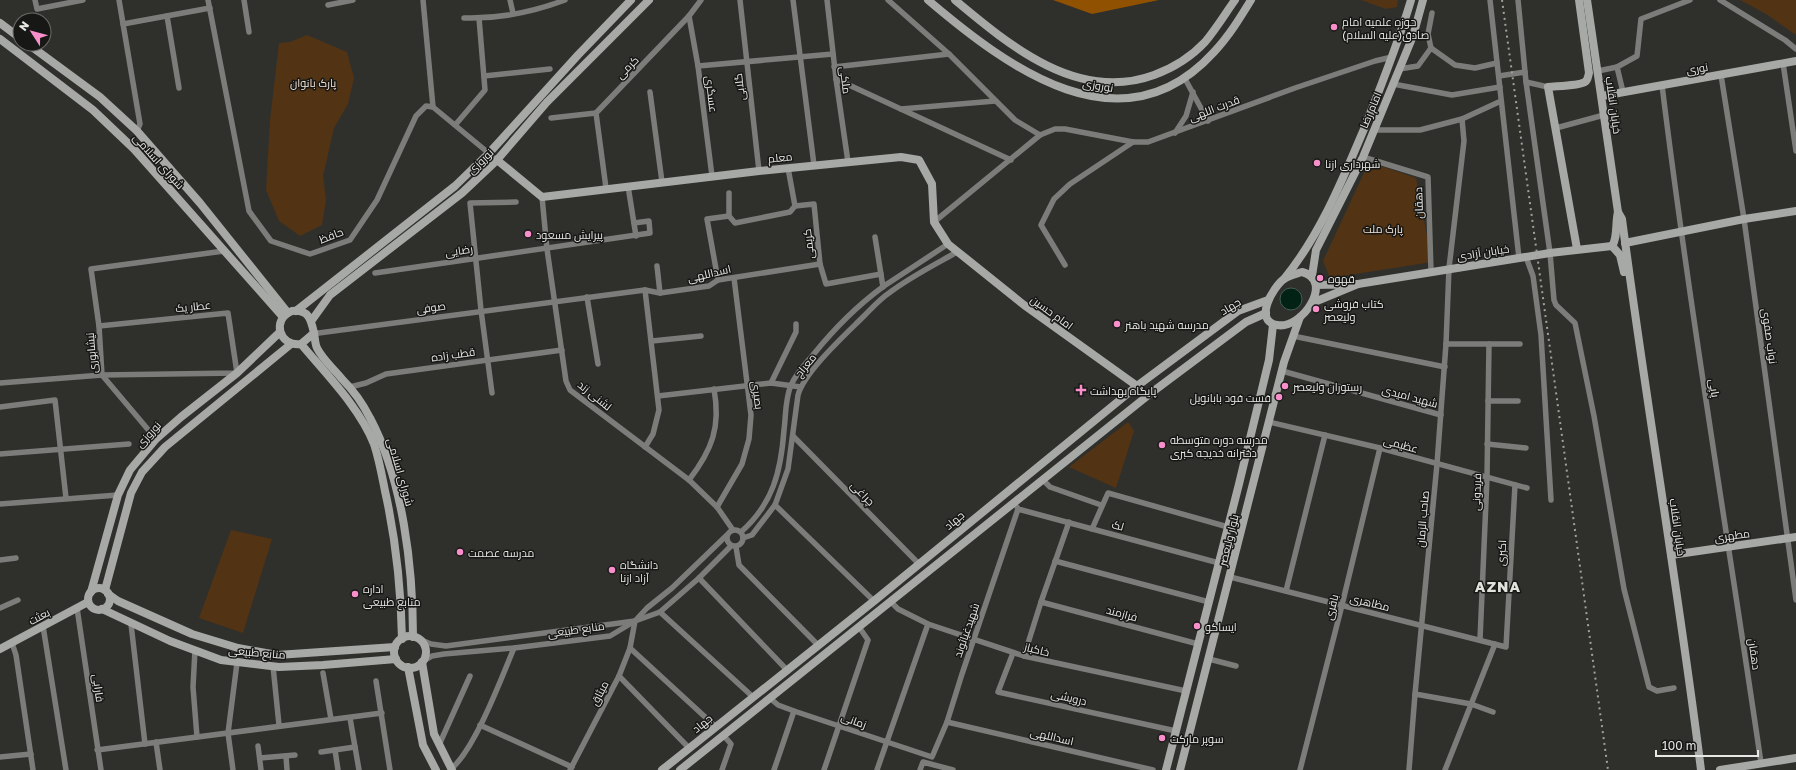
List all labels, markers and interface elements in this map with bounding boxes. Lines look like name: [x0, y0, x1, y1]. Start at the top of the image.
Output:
north arrow: [12, 12, 52, 52]
place label: حوزه علمیه امام صادق(علیه السلام): [1342, 15, 1429, 43]
text: N: [16, 19, 31, 33]
marker: حوزه علمیه امام صادق(علیه السلام): [1329, 22, 1339, 32]
street label: کرمی: [613, 53, 642, 82]
street label: نوری: [1685, 60, 1709, 77]
street label: ملکی: [837, 66, 854, 95]
street label: گلابی: [731, 72, 748, 101]
street label: عسگری: [702, 75, 721, 113]
street label: خیابان انقلاب: [1603, 75, 1624, 135]
park label: پارک بانوان: [290, 76, 336, 90]
street label: نوروزی: [1082, 76, 1114, 95]
street label: امام رضا: [1357, 90, 1385, 131]
street label: قدرت اللهی: [1187, 92, 1242, 125]
street label: شورای اسلامی: [130, 131, 187, 192]
street label: نوروزی: [464, 146, 496, 177]
street label: معلم: [767, 149, 793, 167]
place label: شهرداری ازنا: [1325, 157, 1380, 171]
marker: شهرداری ازنا: [1312, 158, 1322, 168]
street label: دهقان: [1411, 187, 1426, 219]
park label: پارک ملت: [1363, 222, 1403, 236]
street label: حافظ: [317, 224, 345, 246]
place label: پیرایش مسعود: [536, 228, 603, 242]
street label: کریمی: [800, 228, 817, 260]
marker: پیرایش مسعود: [523, 229, 533, 239]
street label: خیابان آزادی: [1456, 241, 1510, 264]
street label: رضایی: [444, 242, 474, 259]
street label: اسداللهی: [686, 262, 732, 285]
place label: قهوه: [1328, 272, 1355, 286]
marker: قهوه: [1315, 273, 1325, 283]
street label: امام حسین: [1027, 292, 1076, 333]
street label: جهاد: [1217, 295, 1243, 318]
place label: کتاب فروشی ولیعصر: [1323, 297, 1384, 324]
street label: عطار یک: [175, 298, 211, 315]
street label: صوفی: [415, 299, 447, 316]
marker: کتاب فروشی ولیعصر: [1311, 304, 1321, 314]
street label: نواب صفوی: [1759, 307, 1780, 365]
place label: مدرسه شهید باهنر: [1124, 318, 1209, 332]
marker: مدرسه شهید باهنر: [1112, 319, 1122, 329]
street label: نیشابوری: [83, 332, 100, 374]
street label: قطب زاده: [430, 344, 476, 365]
street label: معراج: [792, 351, 820, 381]
street label: لشنی زند: [575, 377, 615, 413]
street label: پاپی: [1706, 378, 1723, 399]
street label: بصیری: [749, 380, 766, 410]
place label: رستوران ولیعصر: [1292, 380, 1362, 394]
marker: رستوران ولیعصر: [1280, 381, 1290, 391]
street label: شهید امیدی: [1380, 382, 1439, 411]
marker: پایگاه بهداشت: [1075, 384, 1087, 396]
place label: پایگاه بهداشت: [1090, 384, 1157, 398]
place label: فست فود بابانویل: [1190, 391, 1271, 405]
marker: فست فود بابانویل: [1274, 392, 1284, 402]
street label: نوروزی: [133, 418, 164, 450]
place label: مدرسه دوره متوسطه دخترانه خدیجه کبری: [1170, 433, 1268, 460]
street label: عظیمی: [1382, 433, 1420, 456]
street label: شورای اسلامی: [384, 436, 417, 508]
marker: مدرسه دوره متوسطه دخترانه خدیجه کبری: [1157, 440, 1167, 450]
street label: فریدونی: [1469, 473, 1484, 511]
street label: چراغی: [848, 478, 878, 508]
street label: صاحب الزمان: [1413, 490, 1432, 548]
street label: خیابان انقلاب: [1667, 497, 1688, 557]
street label: جهاد: [941, 508, 967, 533]
street label: بلوار ولیعصر: [1215, 513, 1242, 568]
street label: لک: [1111, 517, 1125, 533]
street label: مطهری: [1713, 526, 1751, 545]
street label: اکبری: [1494, 540, 1509, 566]
place label: مدرسه عصمت: [468, 546, 534, 560]
marker: مدرسه عصمت: [455, 547, 465, 557]
place label: دانشگاه آزاد ازنا: [620, 558, 658, 585]
marker: دانشگاه آزاد ازنا: [607, 565, 617, 575]
district label: AZNA: [1475, 577, 1521, 595]
place label: اداره منابع طبیعی: [363, 582, 421, 610]
marker: اداره منابع طبیعی: [350, 589, 360, 599]
street label: مظاهری: [1349, 591, 1391, 614]
street label: باقری: [1322, 593, 1341, 621]
street label: شهید‌غیاثوند: [951, 601, 982, 659]
street label: فرازمند: [1105, 603, 1139, 624]
street label: بعثت: [26, 605, 52, 627]
street label: منابع طبیعی: [547, 619, 606, 641]
place label: ایساکو: [1205, 620, 1237, 634]
marker: ایساکو: [1192, 621, 1202, 631]
street label: دهقان: [1745, 637, 1764, 671]
street label: خاکباز: [1022, 639, 1051, 659]
street label: منابع طبیعی: [228, 643, 286, 663]
street label: فارابی: [90, 673, 107, 703]
street label: میثاق: [587, 678, 612, 708]
street label: درویشی: [1050, 687, 1088, 708]
street label: زمانی: [839, 709, 868, 732]
street label: جهاد: [689, 711, 715, 736]
street label: اسداللهی: [1029, 725, 1075, 748]
place label: سوپر مارکت: [1170, 732, 1224, 746]
scale bar: [1656, 732, 1758, 758]
marker: سوپر مارکت: [1157, 733, 1167, 743]
text: 100 m: [1662, 738, 1696, 753]

